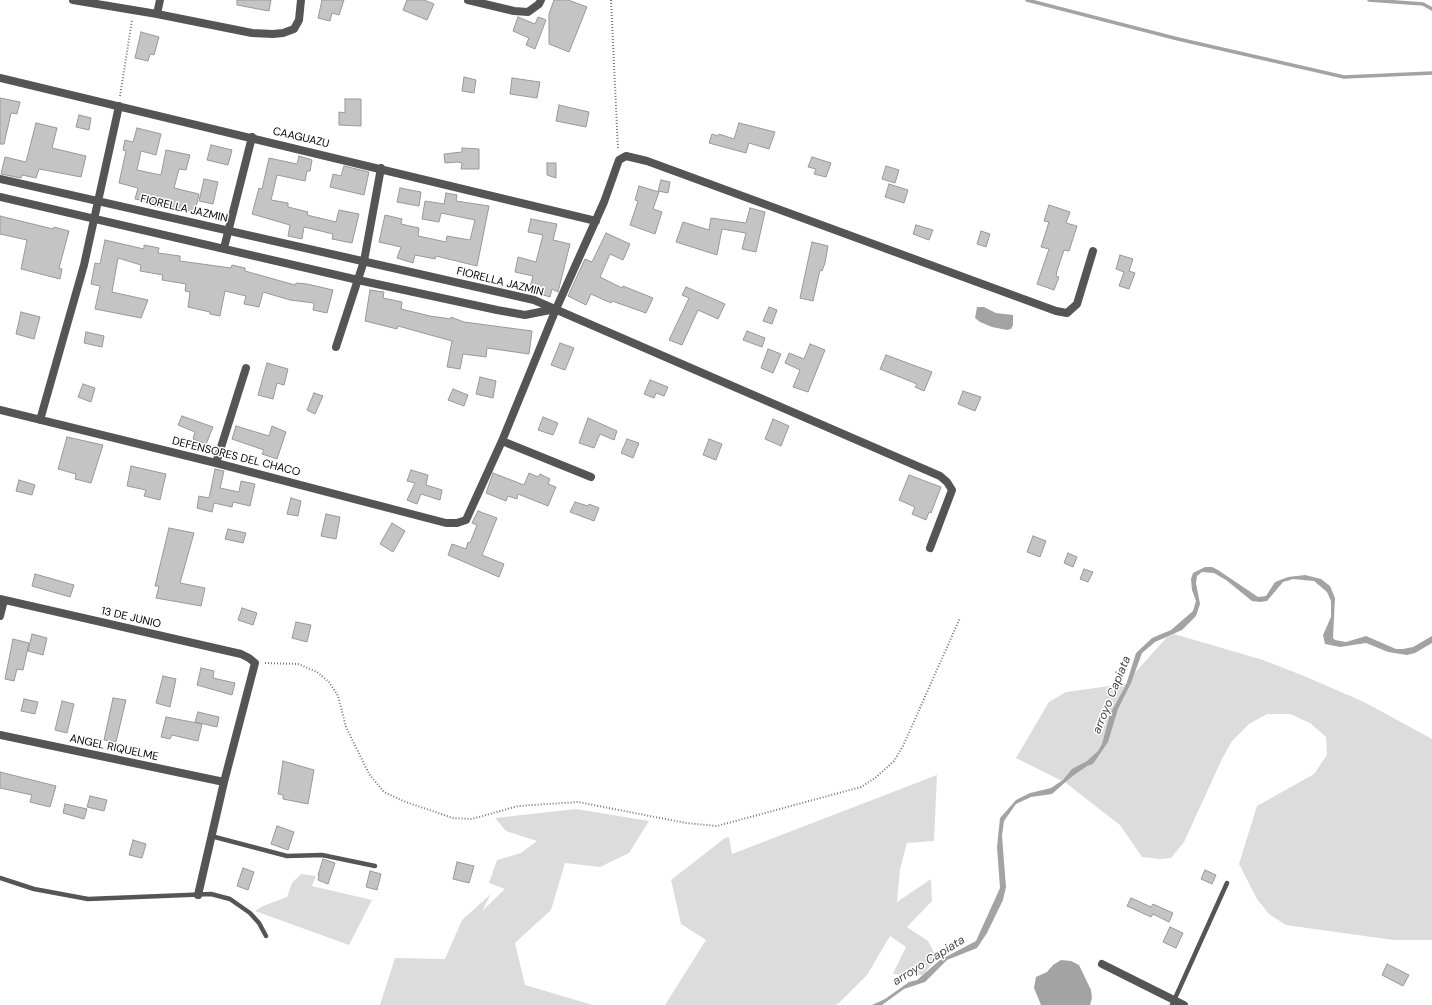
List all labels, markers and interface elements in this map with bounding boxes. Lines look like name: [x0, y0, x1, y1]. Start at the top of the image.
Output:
street label: CAAGUAZU: [271, 125, 331, 151]
street label: FIORELLA JAZMIN: [139, 193, 229, 225]
street label: FIORELLA JAZMIN: [455, 265, 545, 299]
street label: DEFENSORES DEL CHACO: [171, 435, 301, 479]
street label: 13 DE JUNIO: [100, 605, 162, 631]
water label: arroyo Capiata: [1090, 654, 1134, 736]
street label: ANGEL RIQUELME: [68, 732, 160, 764]
water label: arroyo Capiata: [890, 933, 968, 989]

